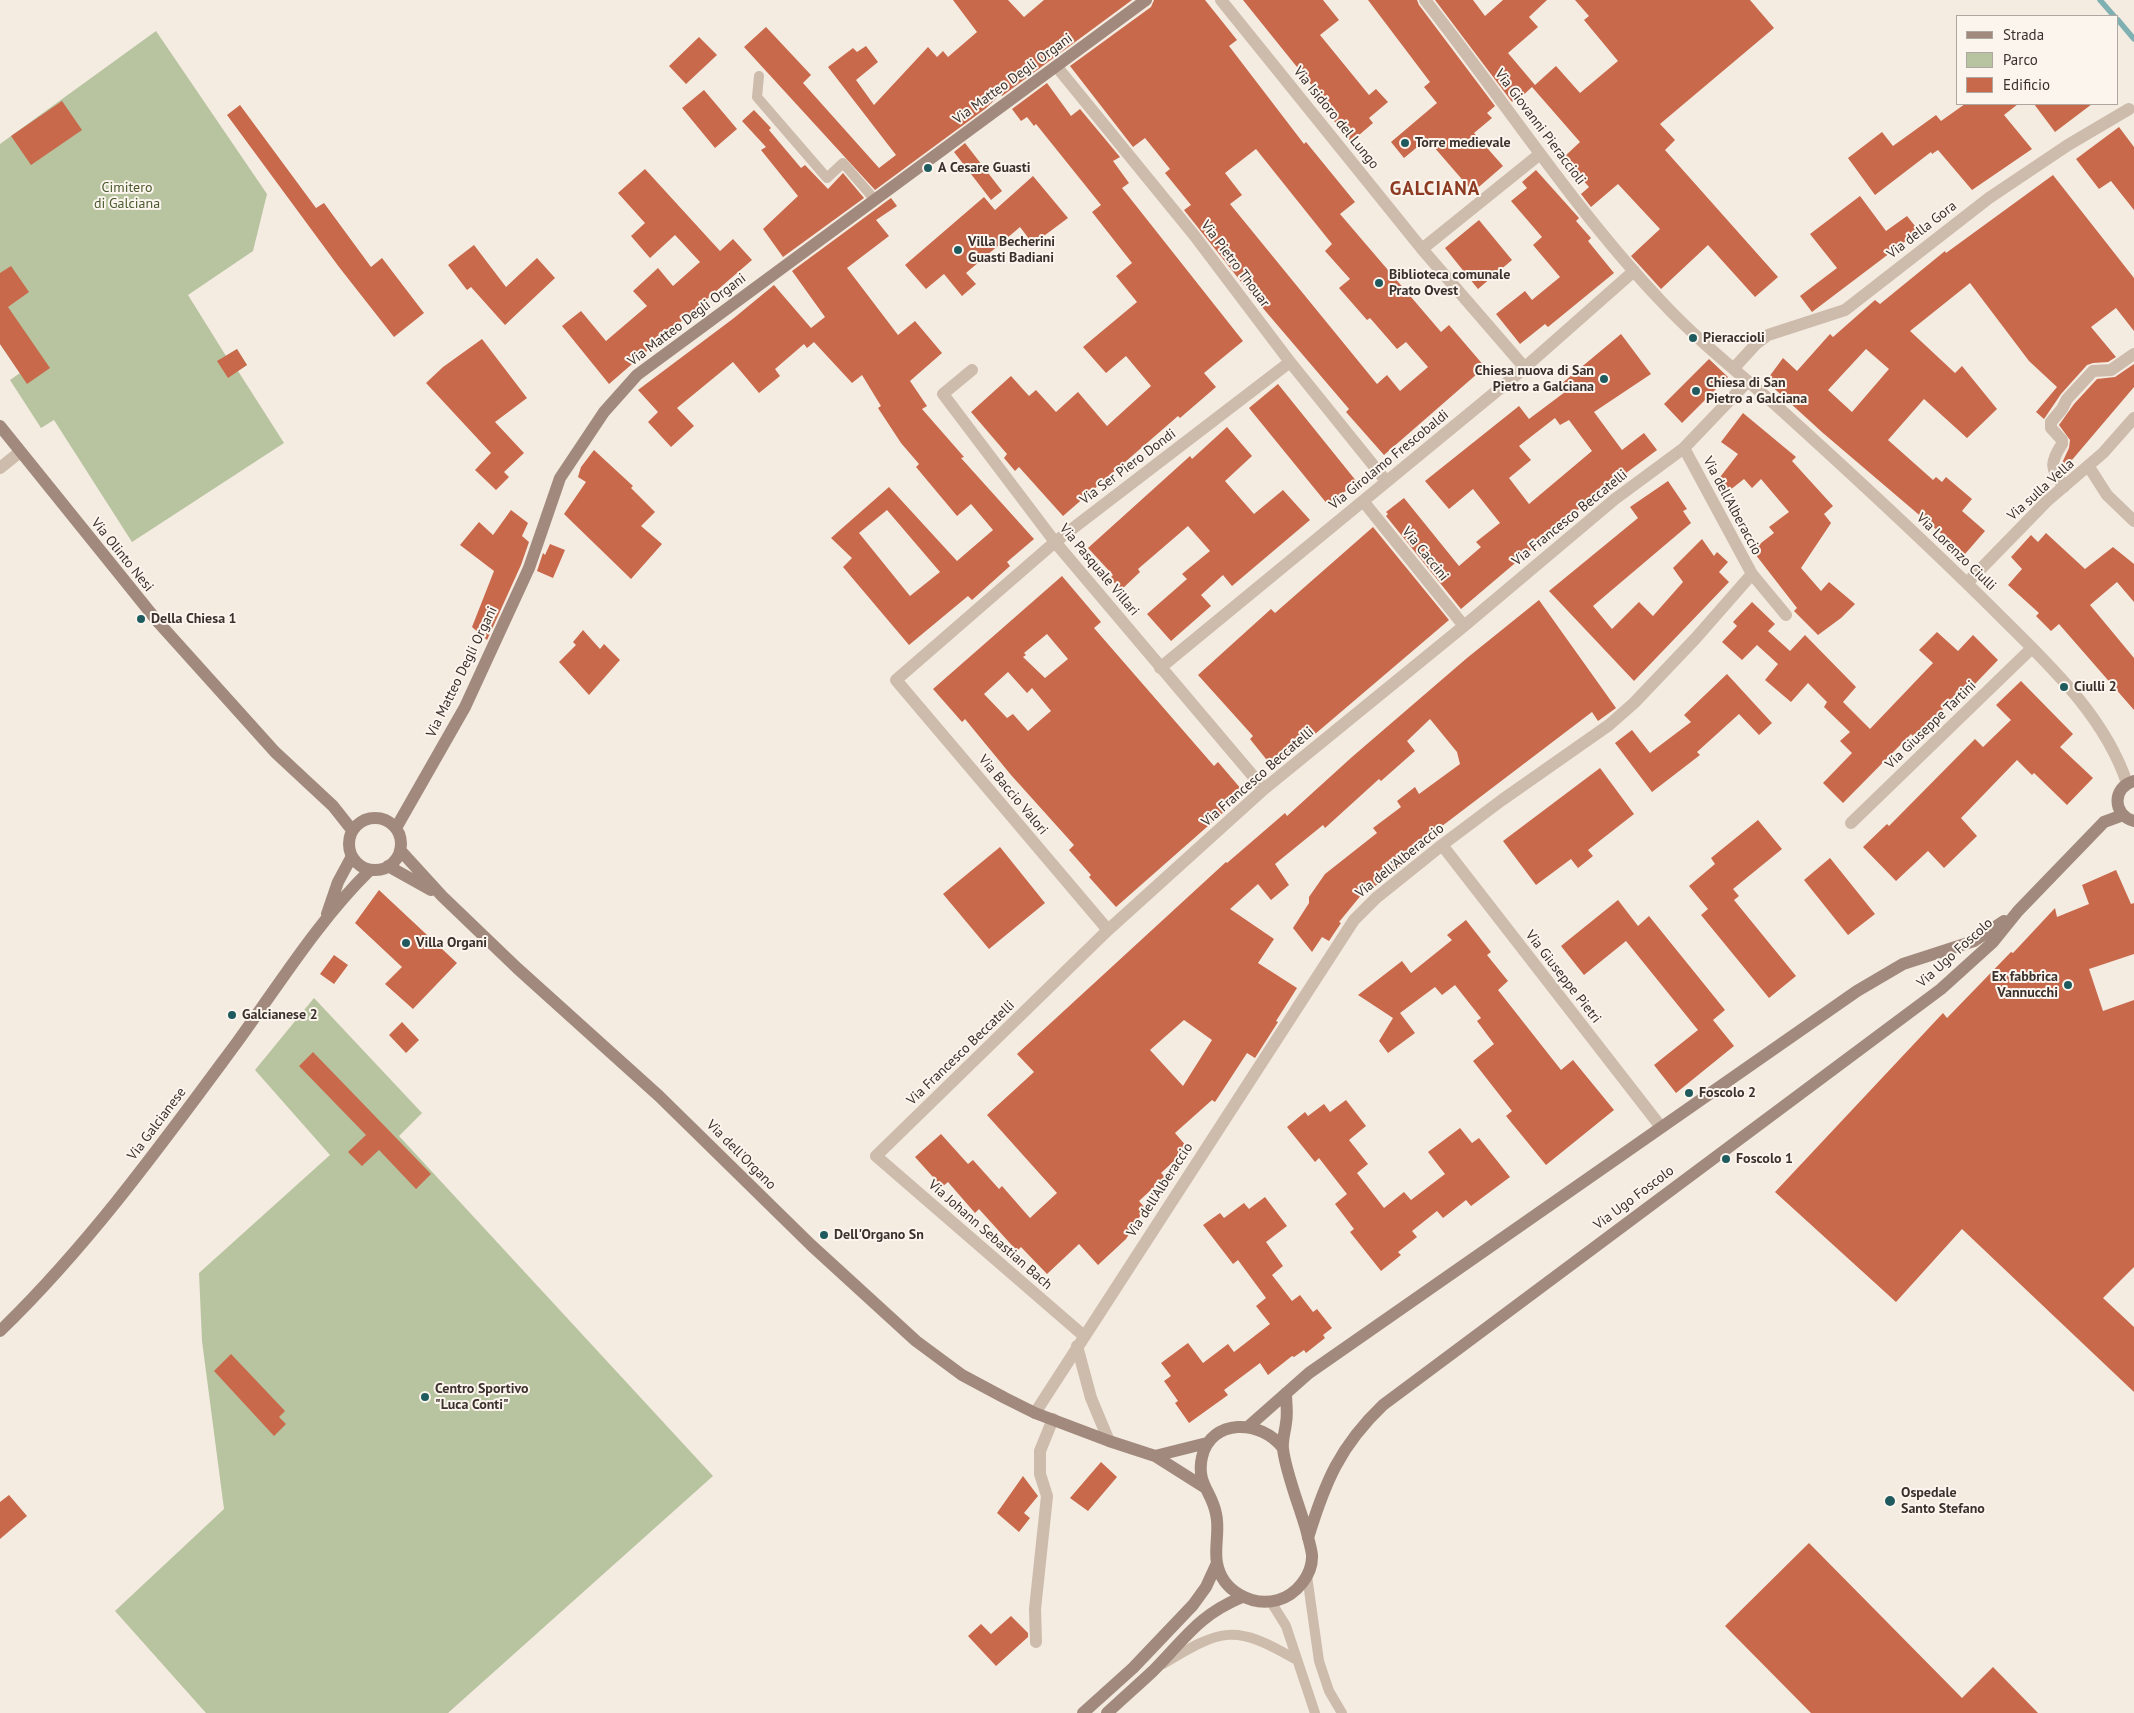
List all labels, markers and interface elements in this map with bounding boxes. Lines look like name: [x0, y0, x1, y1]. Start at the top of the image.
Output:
legend: [1956, 15, 2119, 105]
text: Strada: [2003, 25, 2044, 44]
street label: Via Matteo Degli Organi: [950, 30, 1076, 128]
text: Parco: [2003, 50, 2038, 69]
street label: Via Isidoro del Lungo: [1290, 63, 1382, 173]
street label: Via Giovanni Pieraccioli: [1491, 66, 1589, 188]
text: Edificio: [2003, 75, 2050, 94]
place label: Torre medievale: [1415, 135, 1511, 151]
marker: Torre medievale: [1399, 137, 1411, 149]
place label: A Cesare Guasti: [938, 160, 1030, 176]
marker: A Cesare Guasti: [922, 162, 934, 174]
district label: GALCIANA: [1389, 179, 1481, 201]
park label: Cimitero di Galciana: [94, 180, 160, 212]
street label: Via della Gora: [1884, 198, 1960, 262]
street label: Via Pietro Thouar: [1197, 217, 1273, 311]
place label: Villa Becherini Guasti Badiani: [968, 234, 1055, 266]
marker: Villa Becherini Guasti Badiani: [952, 244, 964, 256]
place label: Biblioteca comunale Prato Ovest: [1389, 267, 1510, 300]
street label: Via Matteo Degli Organi: [625, 270, 749, 370]
marker: Biblioteca comunale Prato Ovest: [1373, 277, 1385, 289]
place label: Pieraccioli: [1703, 330, 1765, 346]
marker: Pieraccioli: [1687, 332, 1699, 344]
place label: Chiesa nuova di San Pietro a Galciana: [1475, 363, 1594, 396]
marker: Chiesa nuova di San Pietro a Galciana: [1598, 373, 1610, 385]
place label: Chiesa di San Pietro a Galciana: [1706, 375, 1807, 408]
marker: Chiesa di San Pietro a Galciana: [1690, 385, 1702, 397]
street label: Via Girolamo Frescobaldi: [1326, 407, 1452, 513]
street label: Via Ser Piero Dondi: [1077, 425, 1179, 509]
street label: Via dell'Alberaccio: [1699, 454, 1765, 558]
street label: Via sulla Vella: [2004, 456, 2078, 524]
street label: Via Francesco Beccatelli: [1509, 466, 1631, 570]
street label: Via Lorenzo Ciulli: [1913, 510, 1999, 594]
street label: Via Olinto Nesi: [87, 515, 157, 595]
street label: Via Pasquale Villari: [1056, 521, 1142, 619]
street label: Via Caccini: [1398, 524, 1452, 584]
street label: Via Matteo Degli Organi: [423, 604, 501, 740]
place label: Della Chiesa 1: [151, 611, 237, 627]
marker: Della Chiesa 1: [135, 613, 147, 625]
street label: Via Giuseppe Tartini: [1882, 677, 1980, 773]
place label: Ciulli 2: [2074, 679, 2117, 695]
marker: Ciulli 2: [2058, 681, 2070, 693]
street label: Via Francesco Beccatelli: [1198, 724, 1318, 830]
street label: Via Baccio Valori: [975, 752, 1051, 838]
street label: Via dell'Alberaccio: [1352, 820, 1448, 902]
street label: Via Ugo Foscolo: [1914, 915, 1996, 991]
street label: Via Giuseppe Pietri: [1522, 927, 1604, 1027]
place label: Villa Organi: [416, 935, 487, 951]
marker: Villa Organi: [400, 937, 412, 949]
place label: Ex fabbrica Vannucchi: [1992, 969, 2058, 1002]
marker: Ex fabbrica Vannucchi: [2062, 979, 2074, 991]
street label: Via Francesco Beccatelli: [904, 997, 1018, 1109]
place label: Galcianese 2: [242, 1007, 318, 1023]
marker: Galcianese 2: [226, 1009, 238, 1021]
street label: Via Galcianese: [124, 1084, 190, 1164]
place label: Foscolo 2: [1699, 1085, 1756, 1101]
marker: Foscolo 2: [1683, 1087, 1695, 1099]
street label: Via dell'Organo: [703, 1117, 779, 1193]
street label: Via dell'Alberaccio: [1123, 1140, 1197, 1240]
place label: Foscolo 1: [1736, 1151, 1793, 1167]
marker: Foscolo 1: [1720, 1153, 1732, 1165]
street label: Via Ugo Foscolo: [1591, 1162, 1677, 1234]
street label: Via Johann Sebastian Bach: [925, 1177, 1055, 1293]
place label: Dell'Organo Sn: [834, 1227, 924, 1243]
marker: Dell'Organo Sn: [818, 1229, 830, 1241]
place label: Centro Sportivo "Luca Conti": [435, 1381, 529, 1414]
marker: Centro Sportivo "Luca Conti": [419, 1391, 431, 1403]
place label: Ospedale Santo Stefano: [1901, 1485, 1985, 1518]
marker: Ospedale Santo Stefano: [1883, 1494, 1897, 1508]

